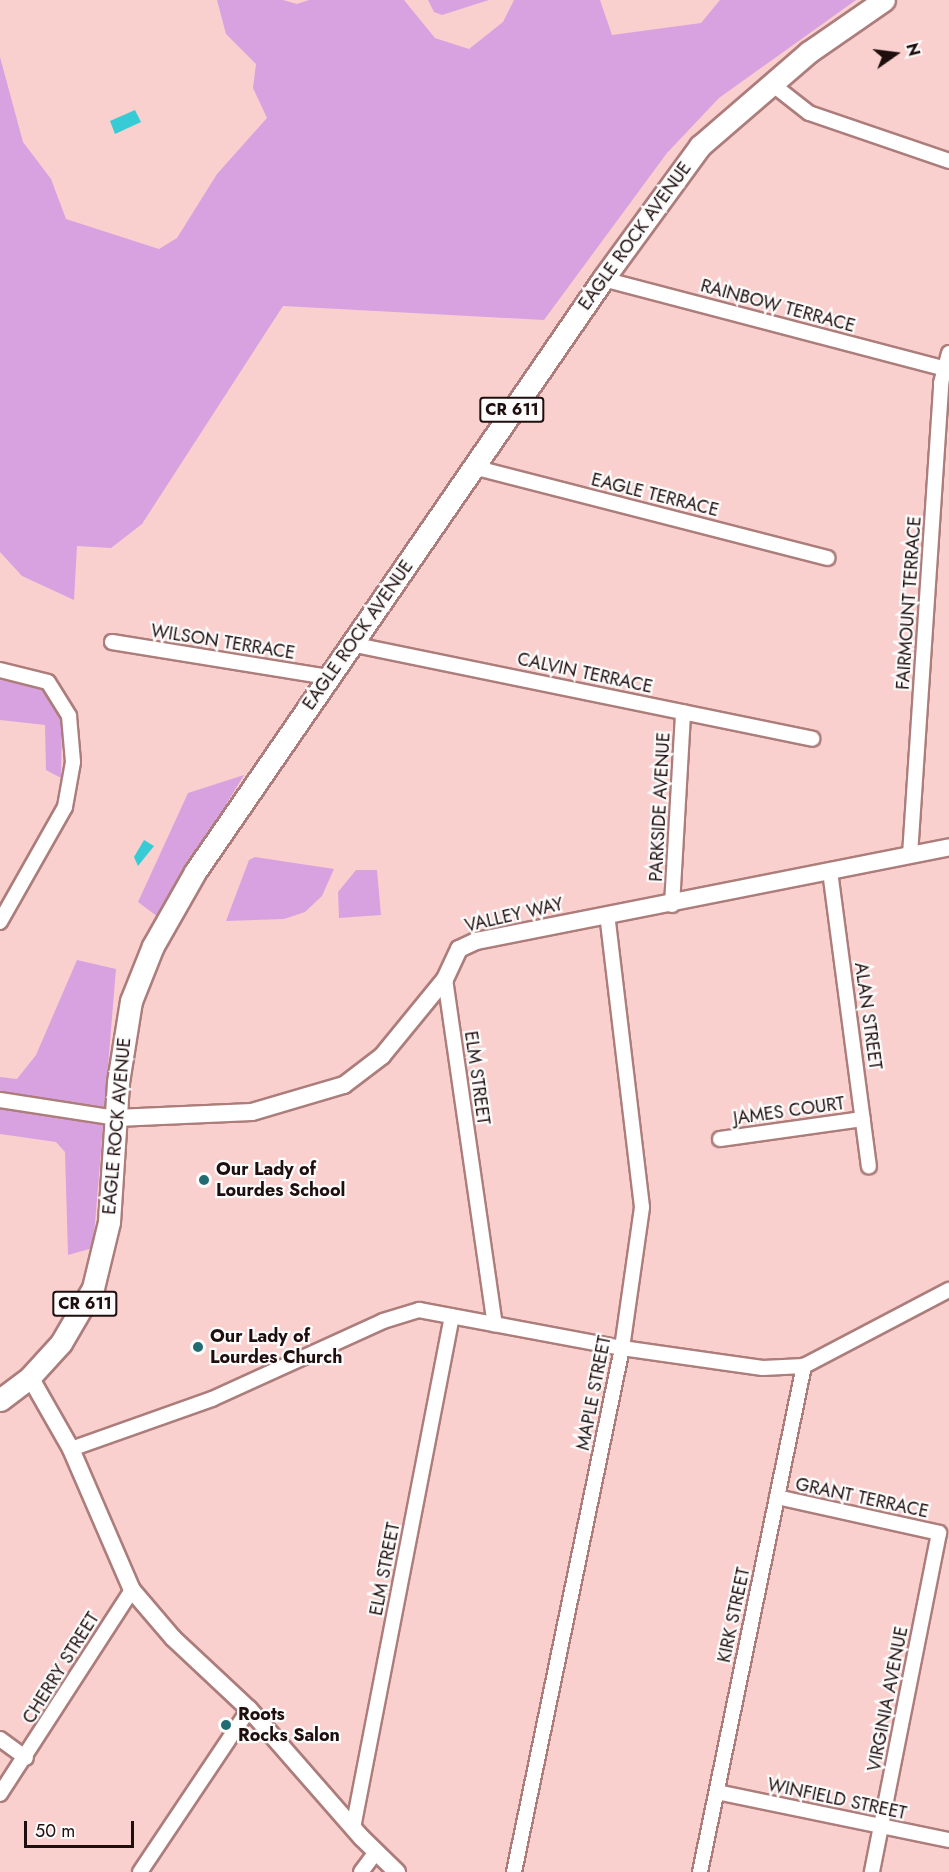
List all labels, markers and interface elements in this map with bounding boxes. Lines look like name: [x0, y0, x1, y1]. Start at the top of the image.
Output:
north arrow: [865, 24, 925, 84]
text: N: [900, 41, 926, 58]
street label: EAGLE ROCK AVENUE: [574, 158, 696, 314]
street label: RAINBOW TERRACE: [698, 275, 858, 337]
road number: CR 611: [479, 397, 545, 423]
street label: EAGLE TERRACE: [589, 469, 721, 521]
street label: FAIRMOUNT TERRACE: [892, 516, 926, 690]
street label: EAGLE ROCK AVENUE: [298, 556, 418, 714]
street label: WILSON TERRACE: [149, 620, 297, 664]
street label: CALVIN TERRACE: [515, 648, 655, 698]
street label: PARKSIDE AVENUE: [645, 732, 675, 882]
street label: VALLEY WAY: [463, 893, 565, 937]
street label: ALAN STREET: [850, 961, 886, 1071]
street label: ELM STREET: [460, 1030, 494, 1126]
street label: EAGLE ROCK AVENUE: [98, 1037, 136, 1215]
street label: JAMES COURT: [732, 1092, 846, 1130]
place label: Our Lady of Lourdes School: [216, 1159, 345, 1202]
marker: Our Lady of Lourdes School: [197, 1173, 211, 1187]
road number: CR 611: [52, 1291, 118, 1317]
place label: Our Lady of Lourdes Church: [210, 1326, 342, 1368]
street label: MAPLE STREET: [572, 1334, 616, 1452]
marker: Our Lady of Lourdes Church: [191, 1340, 205, 1354]
street label: GRANT TERRACE: [793, 1473, 931, 1523]
street label: ELM STREET: [365, 1521, 405, 1617]
street label: KIRK STREET: [713, 1565, 755, 1665]
street label: CHERRY STREET: [18, 1608, 104, 1728]
street label: VIRGINIA AVENUE: [863, 1625, 913, 1773]
place label: Roots Rocks Salon: [238, 1704, 340, 1746]
marker: Roots Rocks Salon: [219, 1718, 233, 1732]
street label: WINFIELD STREET: [765, 1774, 909, 1824]
scale bar: [27, 1809, 136, 1847]
text: 50 m: [35, 1818, 75, 1844]

